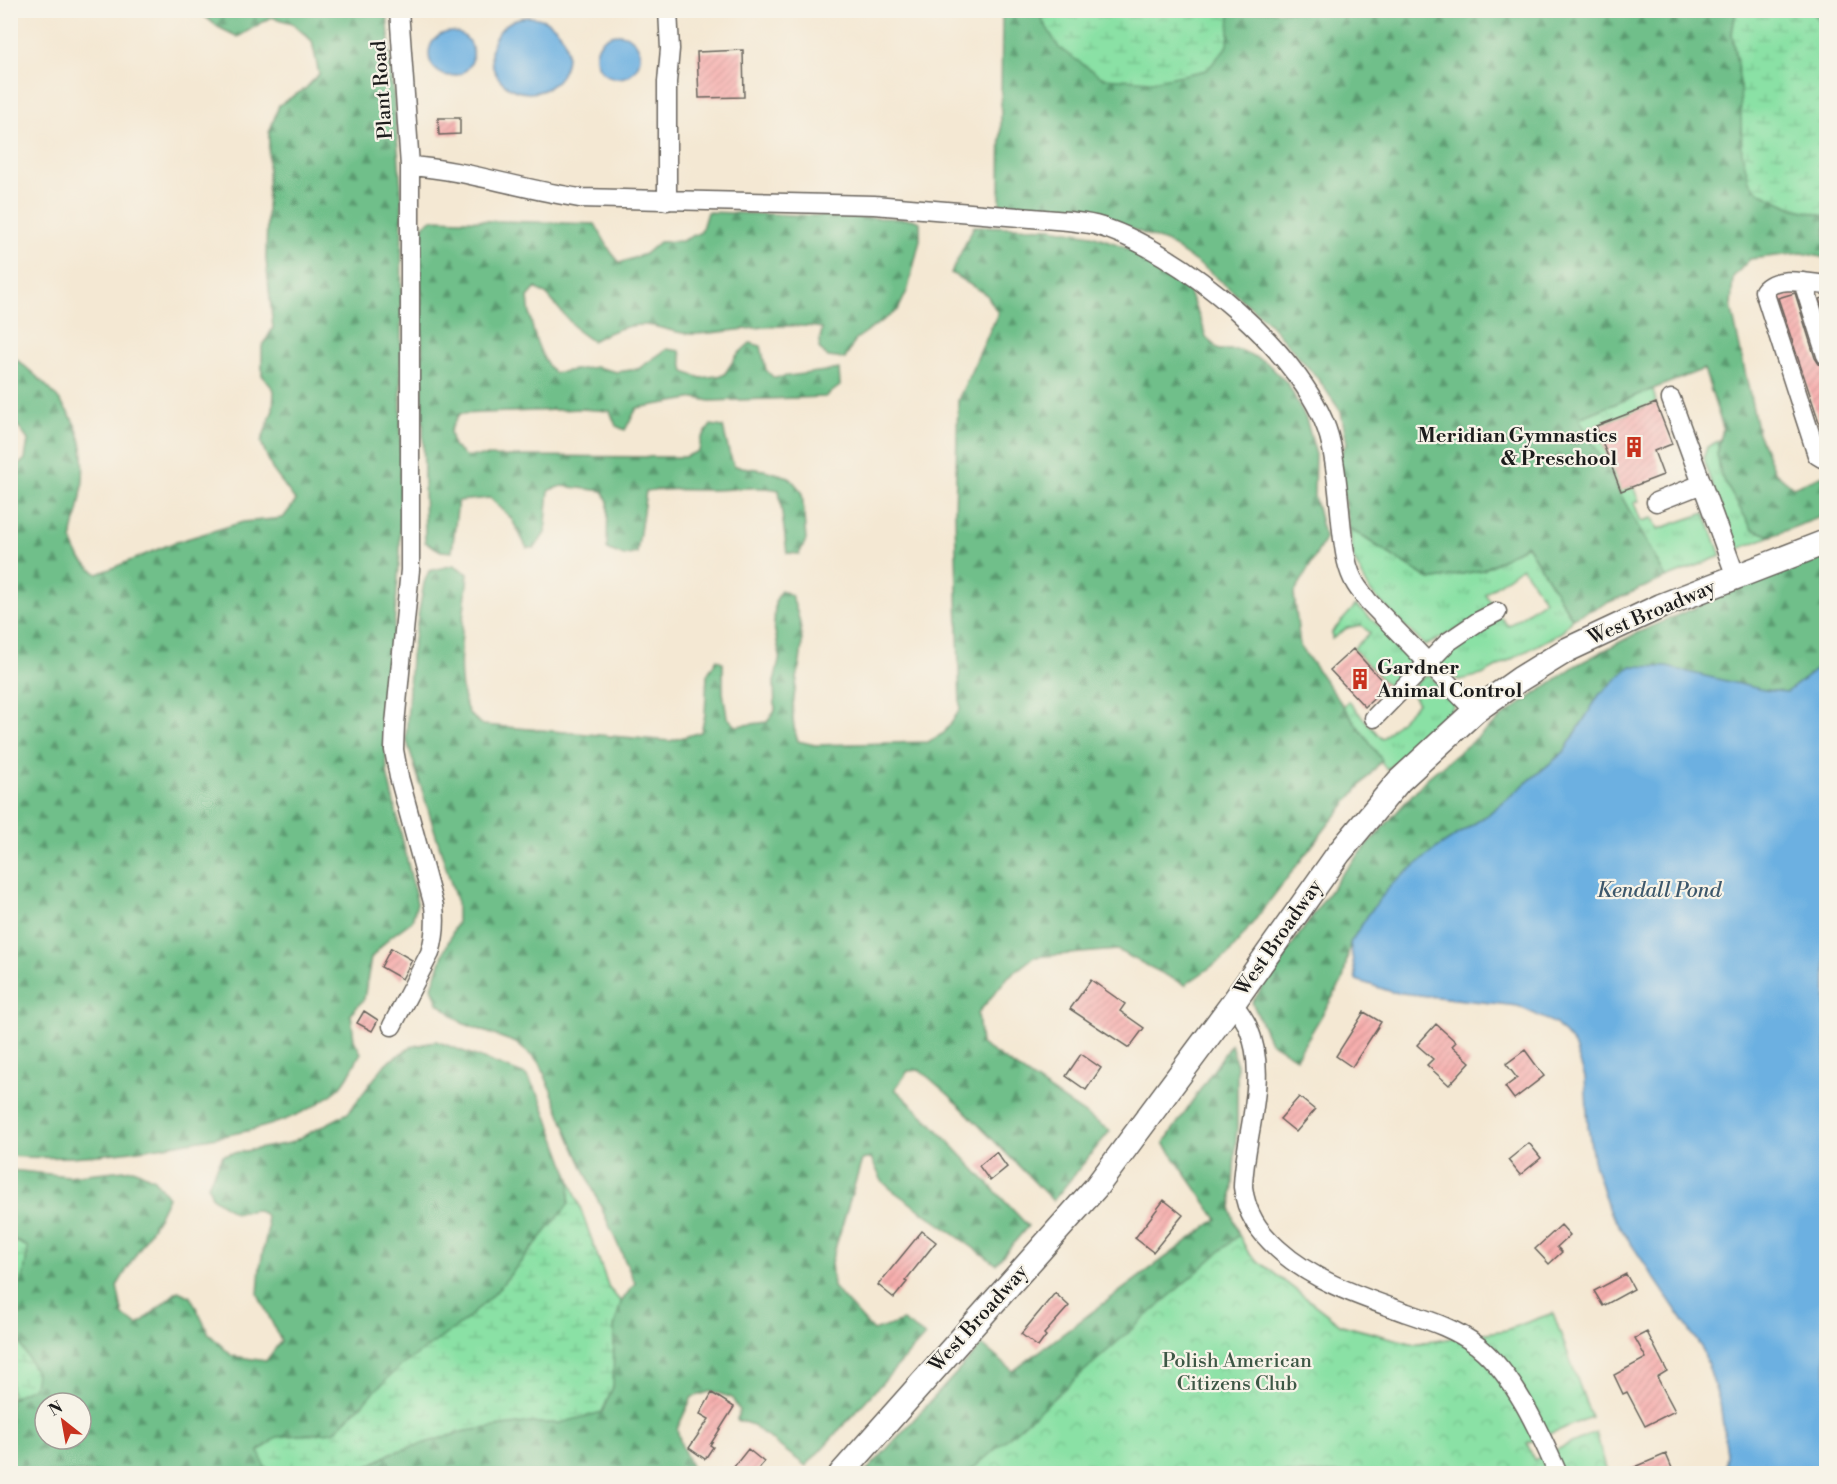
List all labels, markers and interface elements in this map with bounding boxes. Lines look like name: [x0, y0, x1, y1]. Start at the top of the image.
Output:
street label: Plant Road: [367, 39, 399, 140]
place label: Meridian Gymnastics & Preschool: [1417, 424, 1617, 472]
building icon: Meridian Gymnastics & Preschool: [1622, 435, 1646, 459]
street label: West Broadway: [1584, 575, 1720, 651]
place label: Gardner Animal Control: [1376, 656, 1523, 704]
building icon: Gardner Animal Control: [1348, 667, 1372, 691]
street label: West Broadway: [1229, 875, 1328, 1002]
water label: Kendall Pond: [1597, 878, 1722, 904]
street label: West Broadway: [924, 1260, 1034, 1379]
park label: Polish American Citizens Club: [1162, 1349, 1312, 1397]
north arrow: [33, 1391, 93, 1451]
text: N: [45, 1397, 67, 1421]

